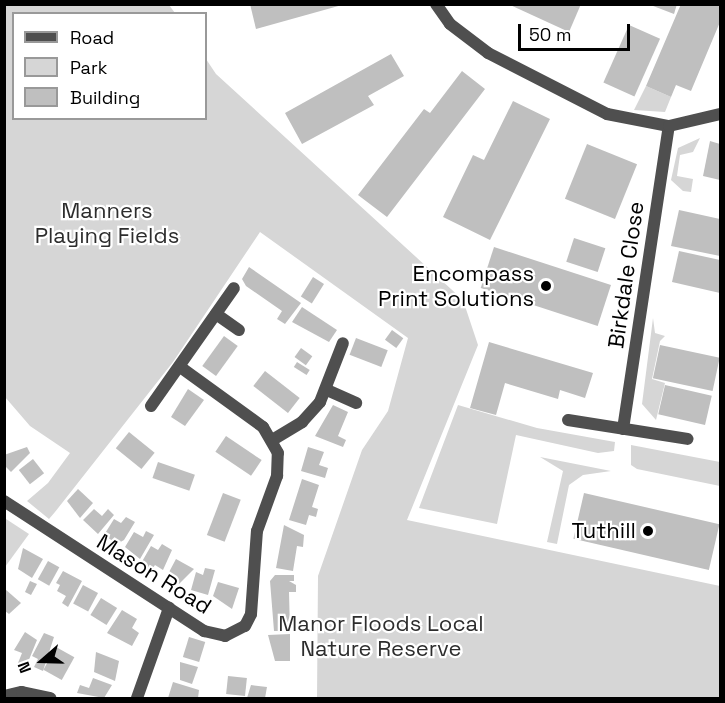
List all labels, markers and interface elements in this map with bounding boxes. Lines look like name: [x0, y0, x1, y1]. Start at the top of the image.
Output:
legend: [12, 12, 207, 120]
scale bar: [521, 12, 634, 50]
text: 50 m: [529, 23, 571, 46]
text: Road: [70, 26, 114, 49]
text: Park: [70, 56, 107, 79]
text: Building: [70, 86, 140, 109]
park label: Manners Playing Fields: [35, 197, 179, 248]
street label: Birkdale Close: [603, 200, 649, 350]
place label: Encompass Print Solutions: [378, 260, 534, 312]
marker: Encompass Print Solutions: [539, 279, 553, 293]
place label: Tuthill: [572, 518, 636, 544]
marker: Tuthill: [641, 524, 655, 538]
street label: Mason Road: [92, 528, 216, 620]
park label: Manor Floods Local Nature Reserve: [278, 610, 484, 662]
north arrow: [12, 631, 72, 691]
text: N: [13, 659, 36, 676]

